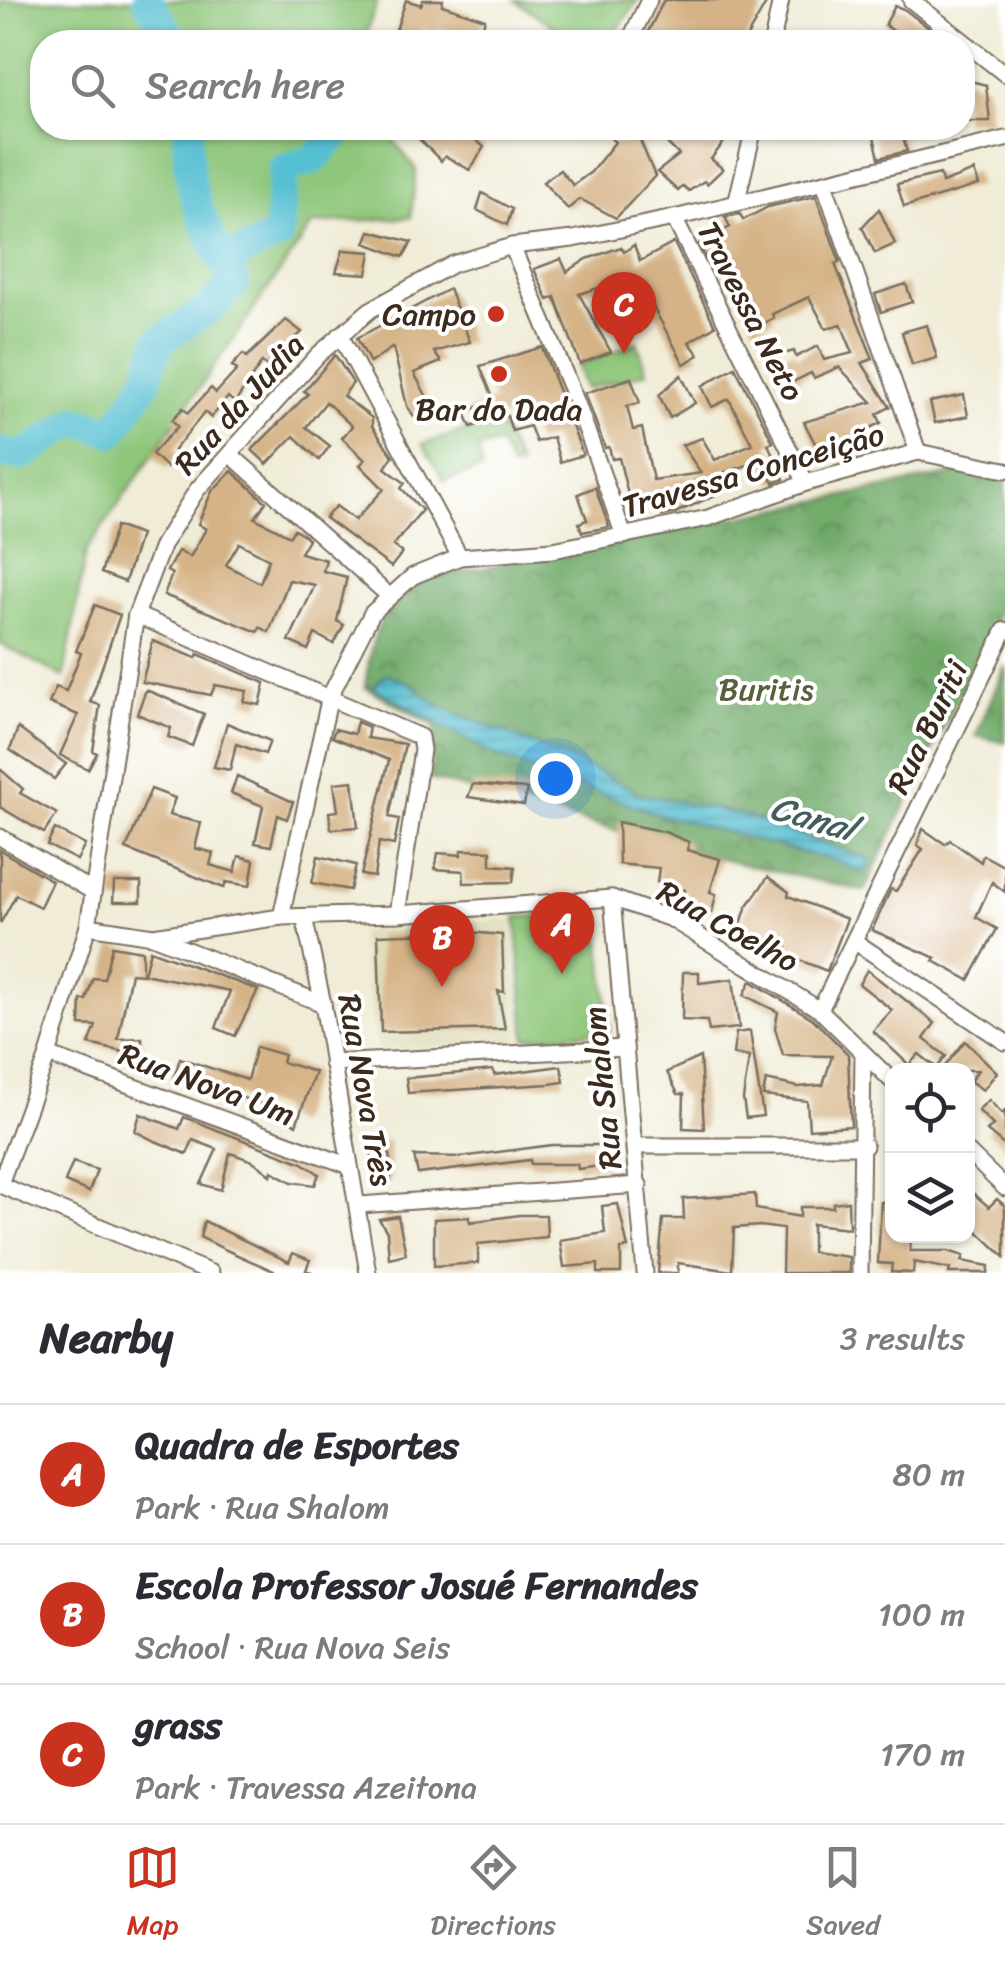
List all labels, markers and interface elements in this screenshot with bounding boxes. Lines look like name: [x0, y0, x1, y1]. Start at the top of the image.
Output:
search box: [30, 30, 975, 140]
text: Search here: [145, 52, 345, 119]
icon: search: [65, 58, 120, 113]
street label: Travessa Neto: [681, 211, 821, 412]
pin: C: [592, 272, 656, 354]
place label: Campo: [382, 286, 476, 343]
marker: Campo: [485, 303, 507, 325]
street label: Rua da Judia: [159, 320, 319, 489]
marker: Bar do Dada: [488, 363, 510, 385]
place label: Bar do Dada: [415, 381, 583, 438]
street label: Travessa Conceição: [615, 406, 891, 535]
street label: Rua Buriti: [870, 649, 985, 804]
park label: Buritis: [718, 661, 814, 718]
your location: [530, 753, 581, 804]
water label: Canal: [763, 776, 870, 862]
street label: Rua Coelho: [646, 864, 810, 989]
pin: A: [530, 892, 594, 974]
pin: B: [410, 904, 474, 987]
street label: Rua Nova Três: [321, 989, 410, 1191]
street label: Rua Shalom: [566, 1003, 639, 1172]
street label: Rua Nova Um: [110, 1026, 303, 1143]
map controls: [885, 1063, 975, 1243]
button: locate: [885, 1063, 975, 1153]
button: layers: [885, 1153, 975, 1243]
text: Nearby: [40, 1301, 173, 1375]
text: 3 results: [840, 1310, 965, 1367]
text: Quadra de Esportes: [135, 1412, 459, 1479]
text: A: [62, 1446, 83, 1503]
text: 80 m: [893, 1446, 965, 1503]
text: Park · Rua Shalom: [135, 1479, 390, 1536]
text: Escola Professor Josué Fernandes: [135, 1552, 698, 1619]
text: B: [62, 1586, 83, 1643]
text: 100 m: [878, 1586, 965, 1643]
text: School · Rua Nova Seis: [135, 1619, 450, 1676]
text: grass: [135, 1692, 222, 1759]
text: C: [63, 1726, 82, 1783]
text: 170 m: [880, 1726, 965, 1783]
text: Park · Travessa Azeitona: [135, 1759, 477, 1816]
tab: Map: [125, 1840, 180, 1949]
tab: Directions: [430, 1840, 556, 1949]
tab: Saved: [806, 1840, 880, 1949]

